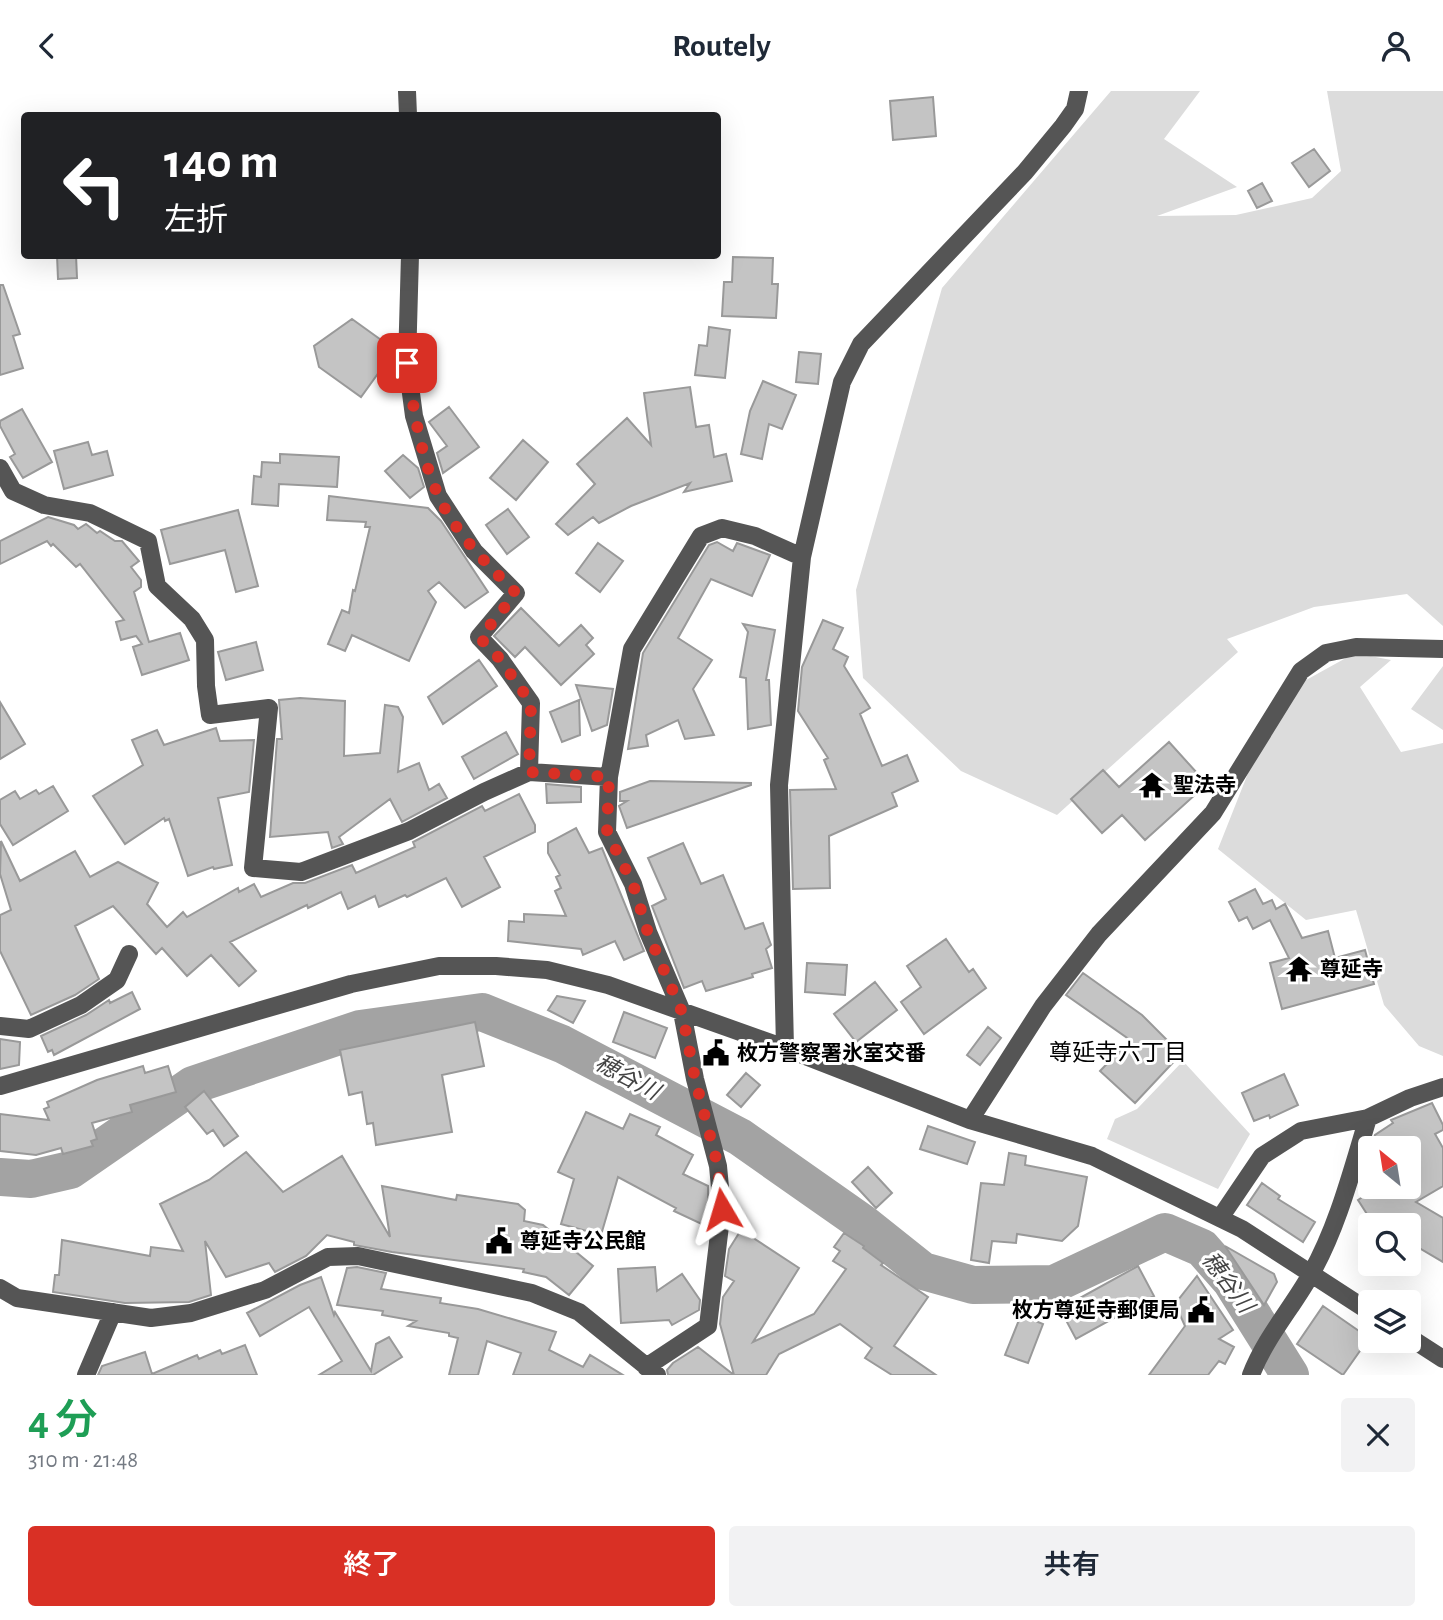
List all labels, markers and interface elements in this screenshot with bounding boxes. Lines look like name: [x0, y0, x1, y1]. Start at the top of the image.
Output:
icon: back: [28, 27, 66, 65]
icon: person: [1377, 27, 1415, 65]
text: Routely: [672, 30, 771, 62]
text: 140 m: [164, 138, 279, 187]
icon: left: [49, 140, 140, 231]
text: 左折: [164, 204, 228, 236]
pin: [377, 333, 437, 393]
icon: arrive: [388, 344, 426, 382]
temple icon: 聖法寺: [1137, 770, 1167, 800]
place label: 聖法寺: [1173, 774, 1236, 796]
temple icon: 尊延寺: [1284, 954, 1314, 984]
place label: 尊延寺: [1320, 958, 1383, 980]
public building icon: 枚方警察署氷室交番: [701, 1038, 731, 1068]
district label: 尊延寺六丁目: [1049, 1040, 1187, 1065]
place label: 枚方警察署氷室交番: [737, 1042, 926, 1064]
water label: 穂谷川: [591, 1050, 666, 1106]
north arrow: [1358, 1136, 1421, 1199]
map controls: [1358, 1136, 1421, 1353]
position arrow: [685, 1172, 759, 1246]
button: search: [1358, 1213, 1421, 1276]
public building icon: 尊延寺公民館: [484, 1226, 514, 1256]
place label: 尊延寺公民館: [520, 1230, 646, 1252]
water label: 穂谷川: [1197, 1247, 1260, 1320]
button: layers: [1358, 1290, 1421, 1353]
public building icon: 枚方尊延寺郵便局: [1186, 1295, 1216, 1325]
place label: 枚方尊延寺郵便局: [1012, 1299, 1180, 1321]
button: close: [1341, 1398, 1415, 1472]
text: 4 分: [28, 1400, 97, 1442]
text: 310 m · 21:48: [28, 1449, 138, 1472]
button: 終了: [28, 1526, 715, 1606]
button: 共有: [729, 1526, 1415, 1606]

